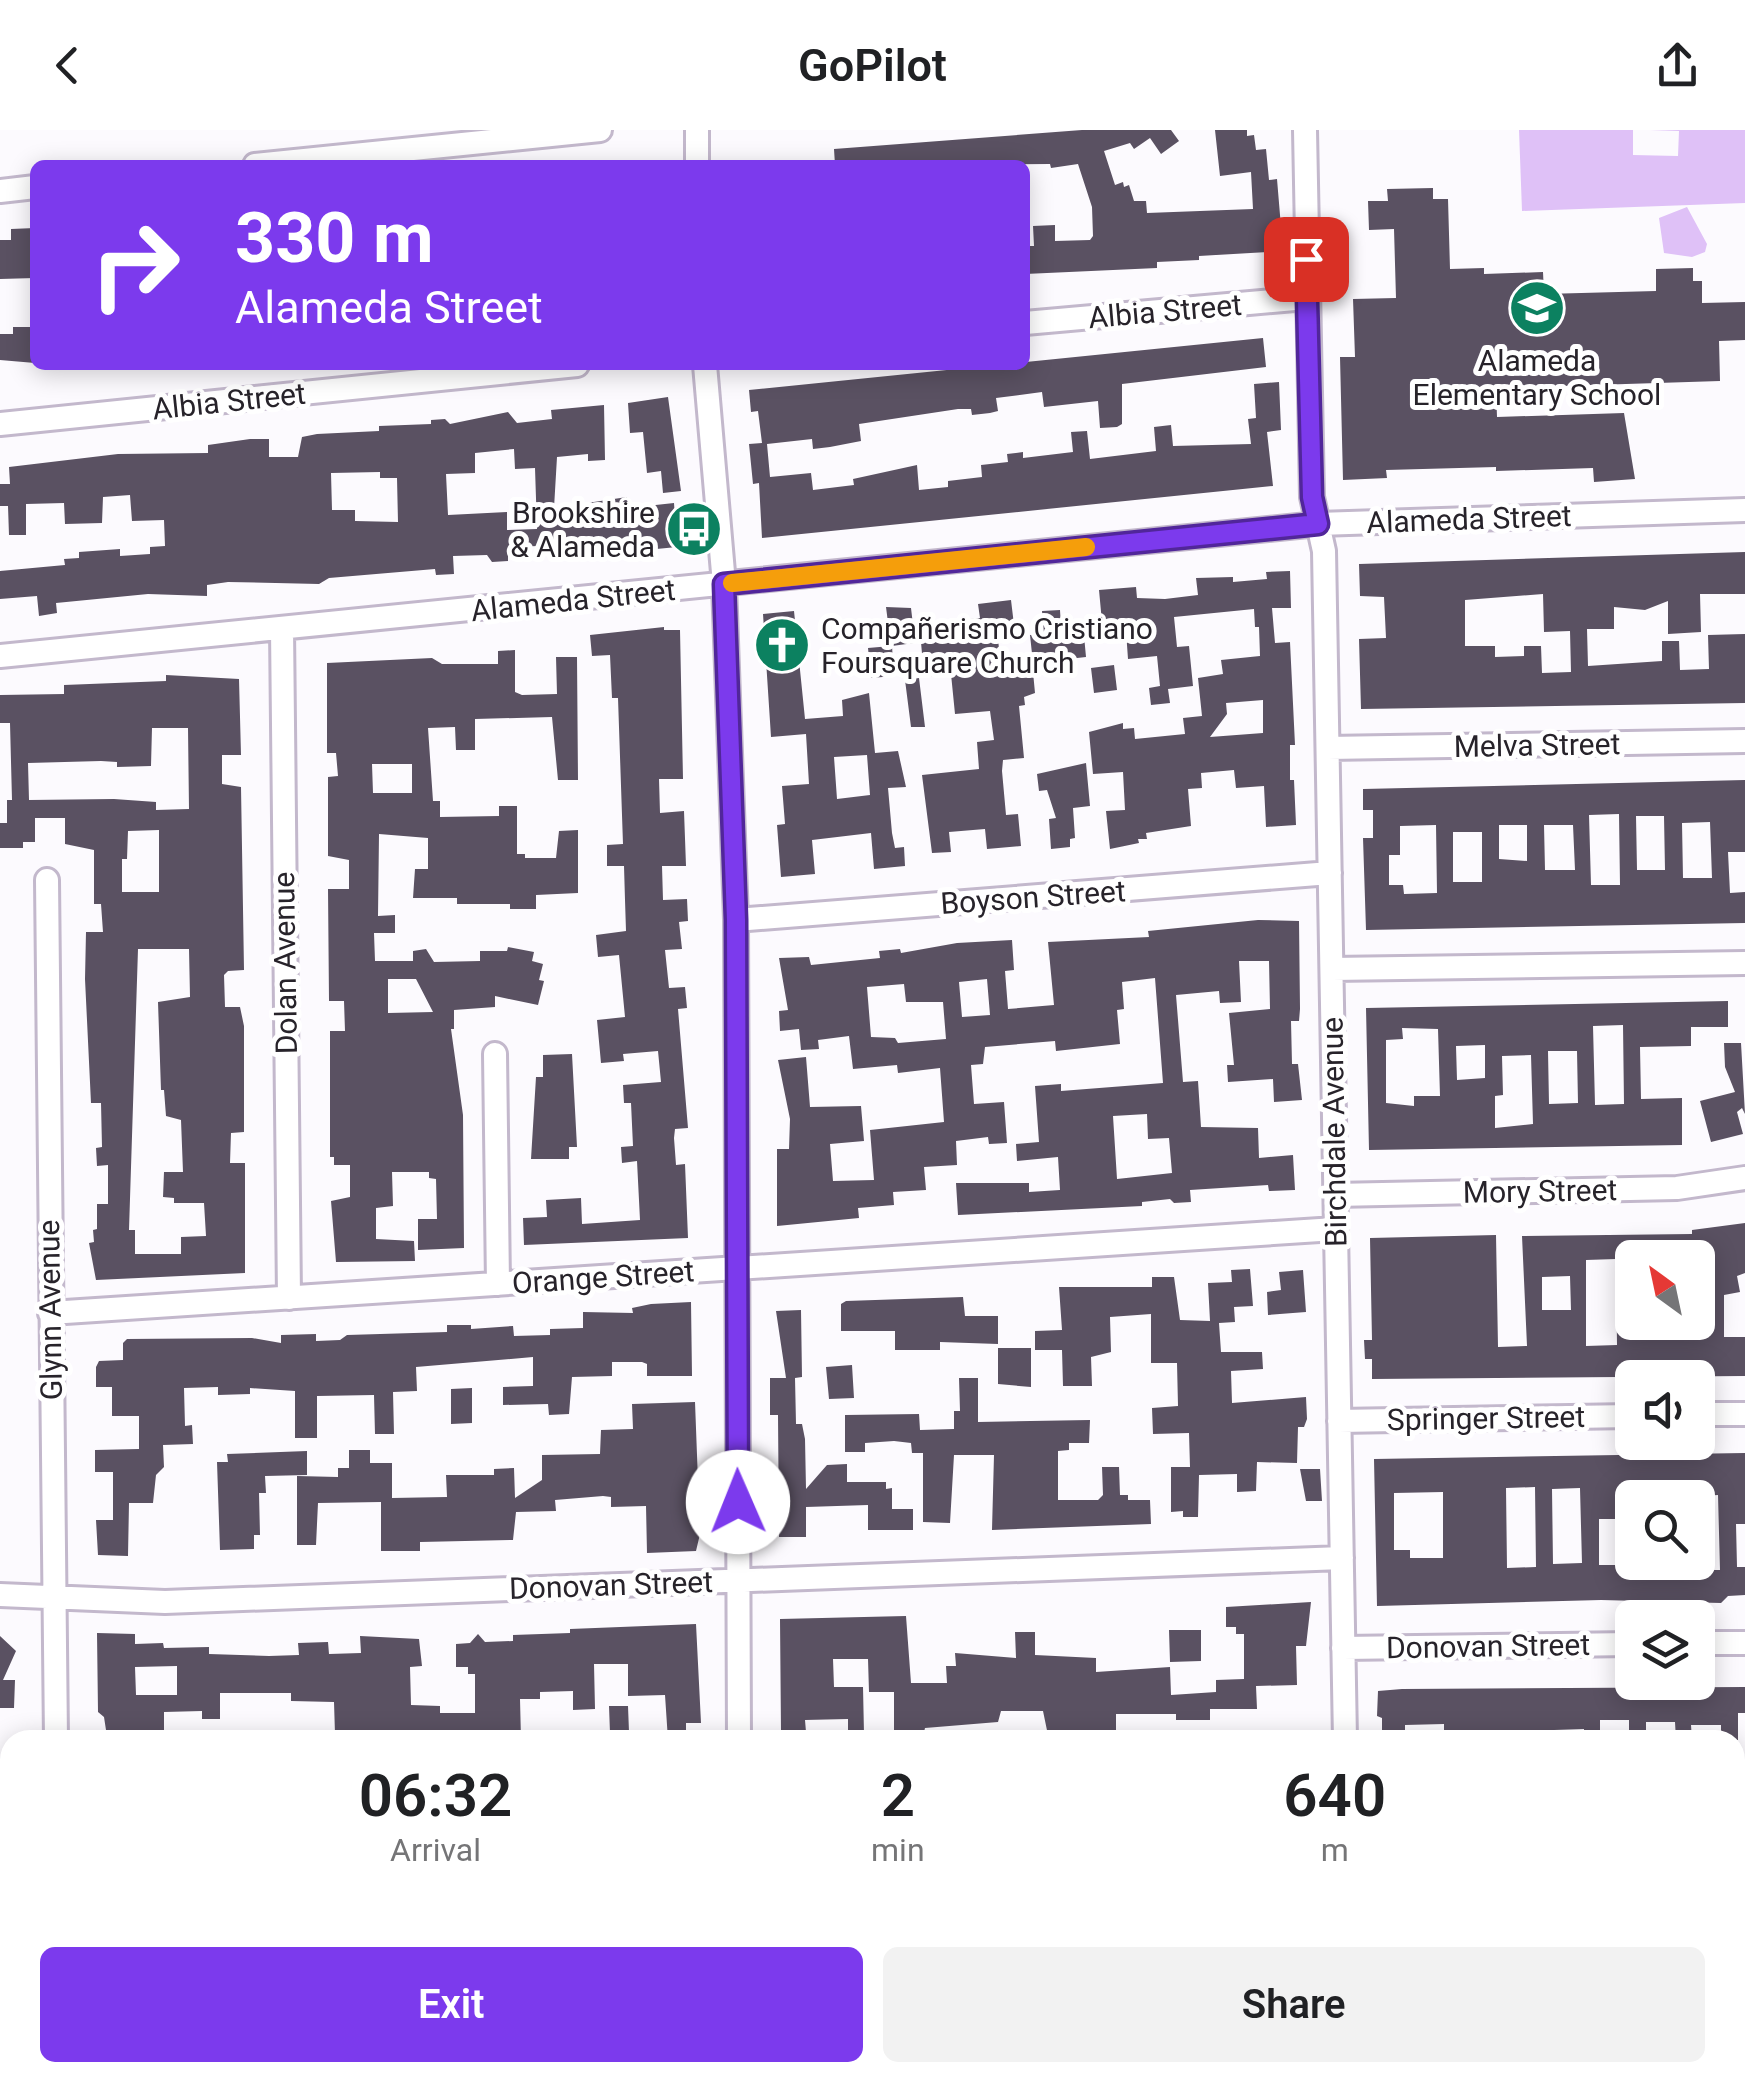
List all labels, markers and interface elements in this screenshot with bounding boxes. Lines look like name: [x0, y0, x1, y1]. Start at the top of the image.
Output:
icon: back: [40, 38, 95, 93]
icon: share: [1650, 38, 1705, 93]
text: GoPilot: [798, 39, 947, 92]
text: 330 m: [235, 197, 434, 279]
icon: right: [70, 200, 200, 330]
pin: [1264, 217, 1349, 302]
icon: arrive: [1279, 232, 1334, 287]
school or university icon: Alameda Elementary School: [1507, 278, 1567, 338]
text: Alameda Street: [235, 281, 543, 334]
street label: Albia Street: [1087, 287, 1243, 335]
place label: Alameda Elementary School: [1413, 343, 1661, 412]
street label: Albia Street: [151, 376, 307, 426]
place label: Brookshire & Alameda: [510, 495, 655, 564]
street label: Alameda Street: [1366, 498, 1572, 540]
bus stop icon: Brookshire & Alameda: [664, 499, 724, 559]
street label: Alameda Street: [469, 572, 677, 628]
place label: Compañerismo Cristiano Foursquare Church: [821, 611, 1153, 680]
church icon: Compañerismo Cristiano Foursquare Church: [752, 615, 812, 675]
street label: Melva Street: [1453, 726, 1621, 764]
street label: Dolan Avenue: [266, 871, 304, 1055]
street label: Boyson Street: [939, 873, 1127, 921]
street label: Birchdale Avenue: [1314, 1017, 1354, 1247]
street label: Mory Street: [1462, 1172, 1618, 1210]
street label: Glynn Avenue: [31, 1219, 69, 1401]
north arrow: [1615, 1240, 1715, 1340]
map controls: [1615, 1240, 1715, 1700]
street label: Orange Street: [511, 1253, 695, 1301]
button: sound: [1615, 1360, 1715, 1460]
street label: Springer Street: [1387, 1399, 1585, 1437]
position arrow: [686, 1450, 790, 1554]
button: search: [1615, 1480, 1715, 1580]
street label: Donovan Street: [508, 1564, 714, 1606]
button: layers: [1615, 1600, 1715, 1700]
street label: Donovan Street: [1386, 1627, 1590, 1665]
text: 06:32: [359, 1760, 512, 1831]
text: 2: [881, 1760, 915, 1831]
text: 640: [1283, 1760, 1386, 1831]
text: Arrival: [390, 1831, 481, 1869]
text: min: [871, 1831, 925, 1869]
text: m: [1321, 1831, 1349, 1869]
button: Exit: [40, 1947, 863, 2062]
button: Share: [883, 1947, 1705, 2062]

